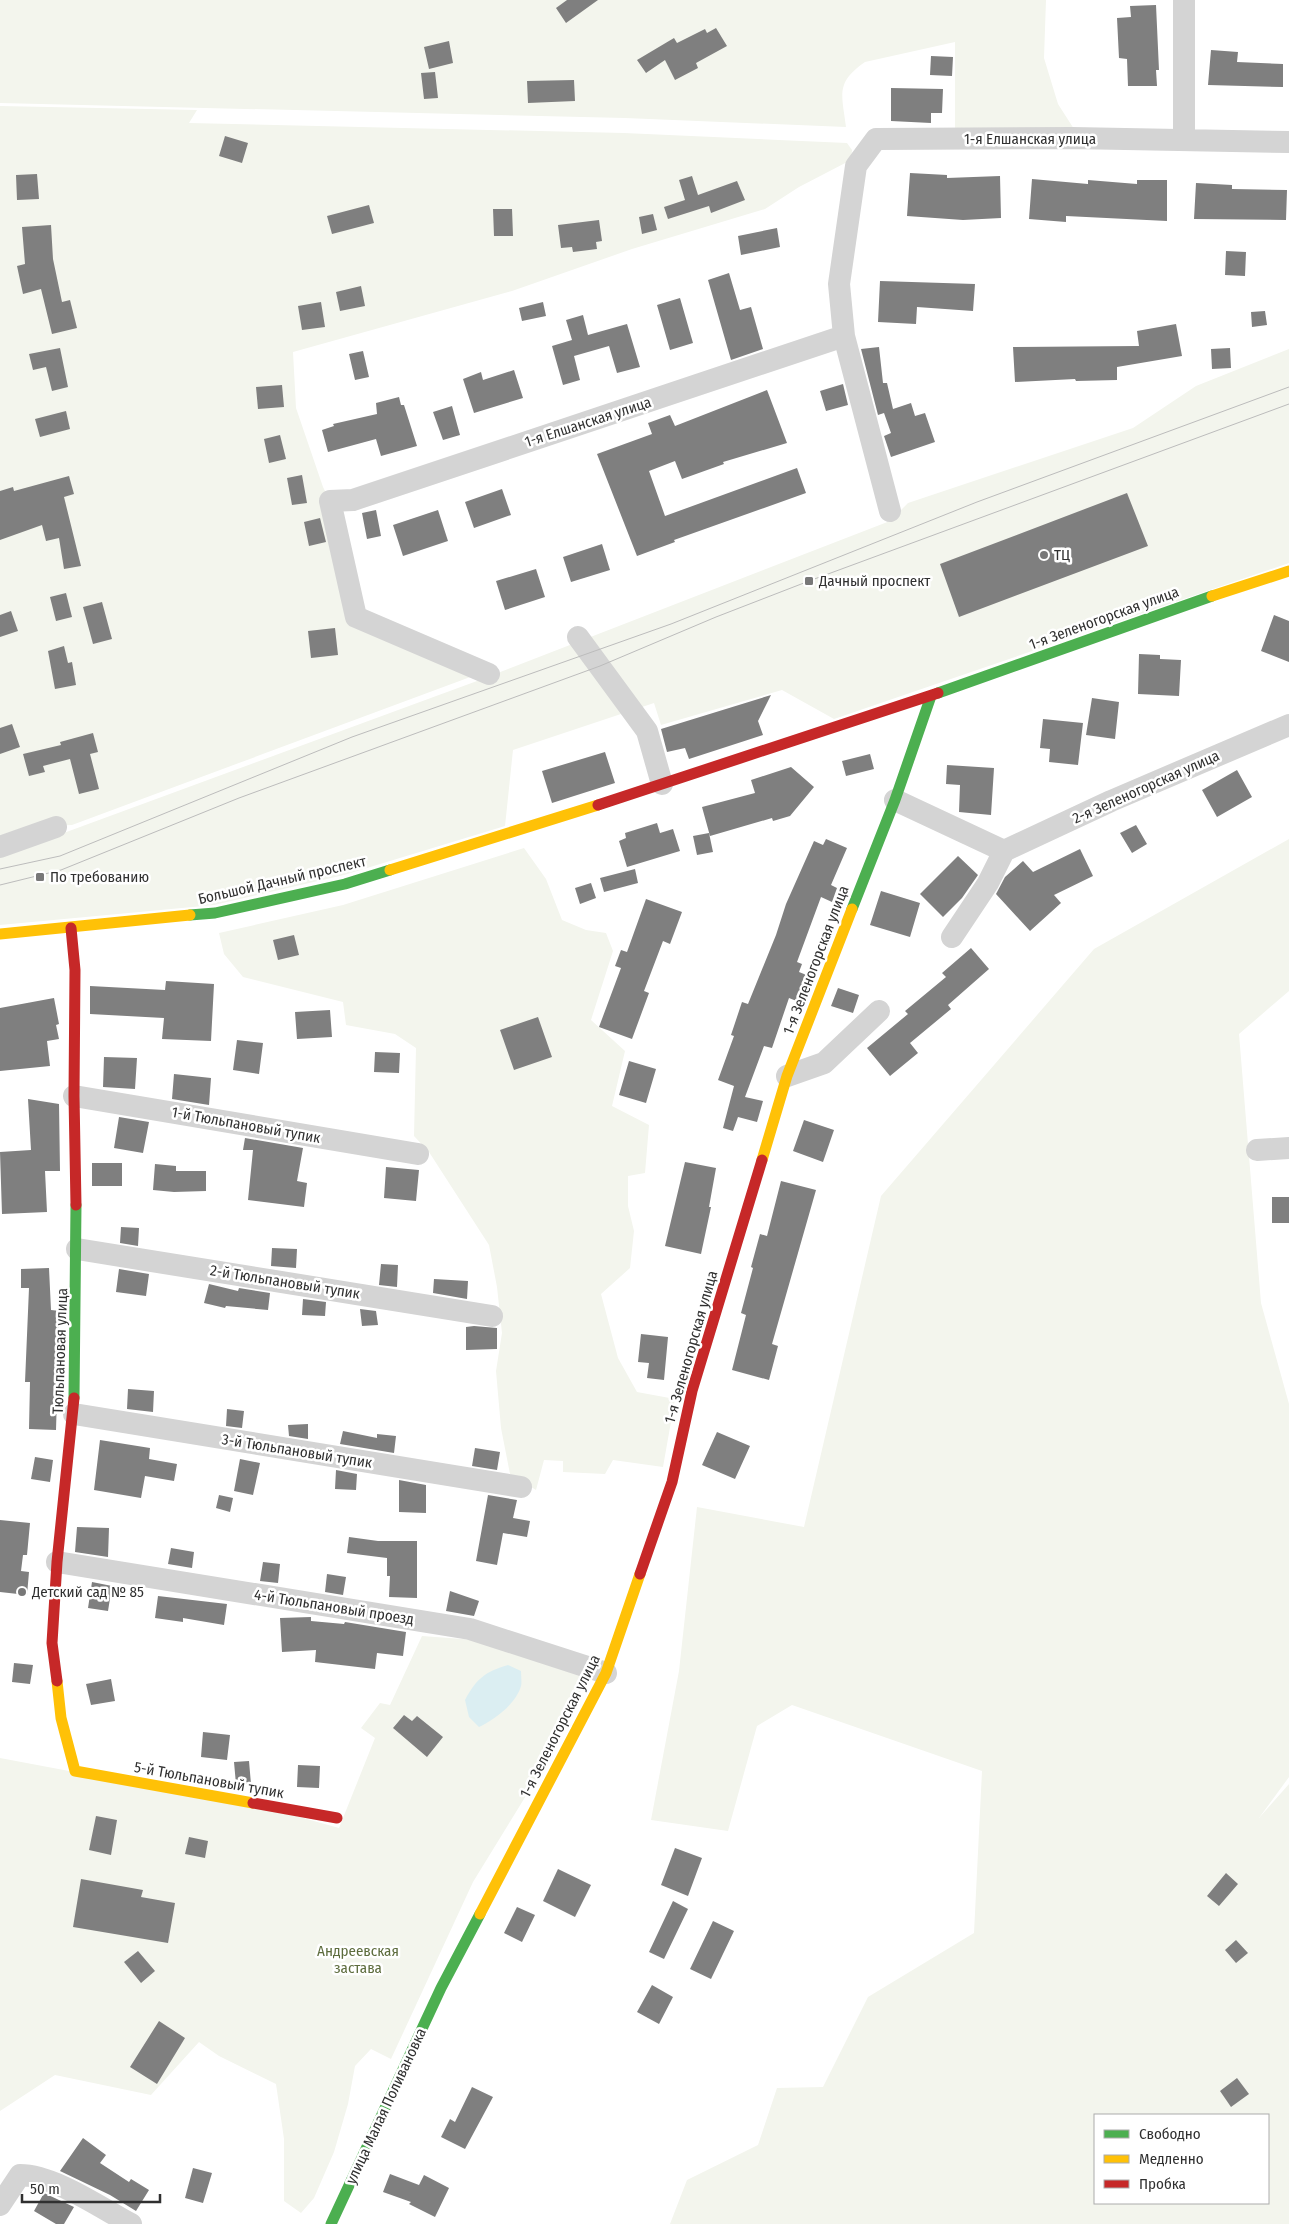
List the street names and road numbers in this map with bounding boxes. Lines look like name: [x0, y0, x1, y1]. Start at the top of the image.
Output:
street label: 1-я Елшанская улица: [964, 130, 1096, 148]
street label: 1-я Елшанская улица: [522, 393, 654, 451]
street label: 1-я Зеленогорская улица: [1027, 583, 1181, 653]
street label: 2-я Зеленогорская улица: [1070, 746, 1222, 828]
street label: Большой Дачный проспект: [196, 852, 369, 908]
street label: 1-я Зеленогорская улица: [779, 883, 853, 1037]
street label: 1-й Тюльпановый тупик: [170, 1103, 322, 1147]
street label: 2-й Тюльпановый тупик: [209, 1261, 361, 1303]
street label: 1-я Зеленогорская улица: [661, 1269, 721, 1425]
street label: Тюльпановая улица: [49, 1288, 71, 1414]
street label: 3-й Тюльпановый тупик: [221, 1430, 373, 1472]
street label: 4-й Тюльпановый проезд: [253, 1585, 415, 1629]
street label: 1-я Зеленогорская улица: [516, 1652, 604, 1800]
street label: 5-й Тюльпановый тупик: [133, 1758, 285, 1802]
street label: улица Малая Поливановка: [342, 2025, 430, 2187]

